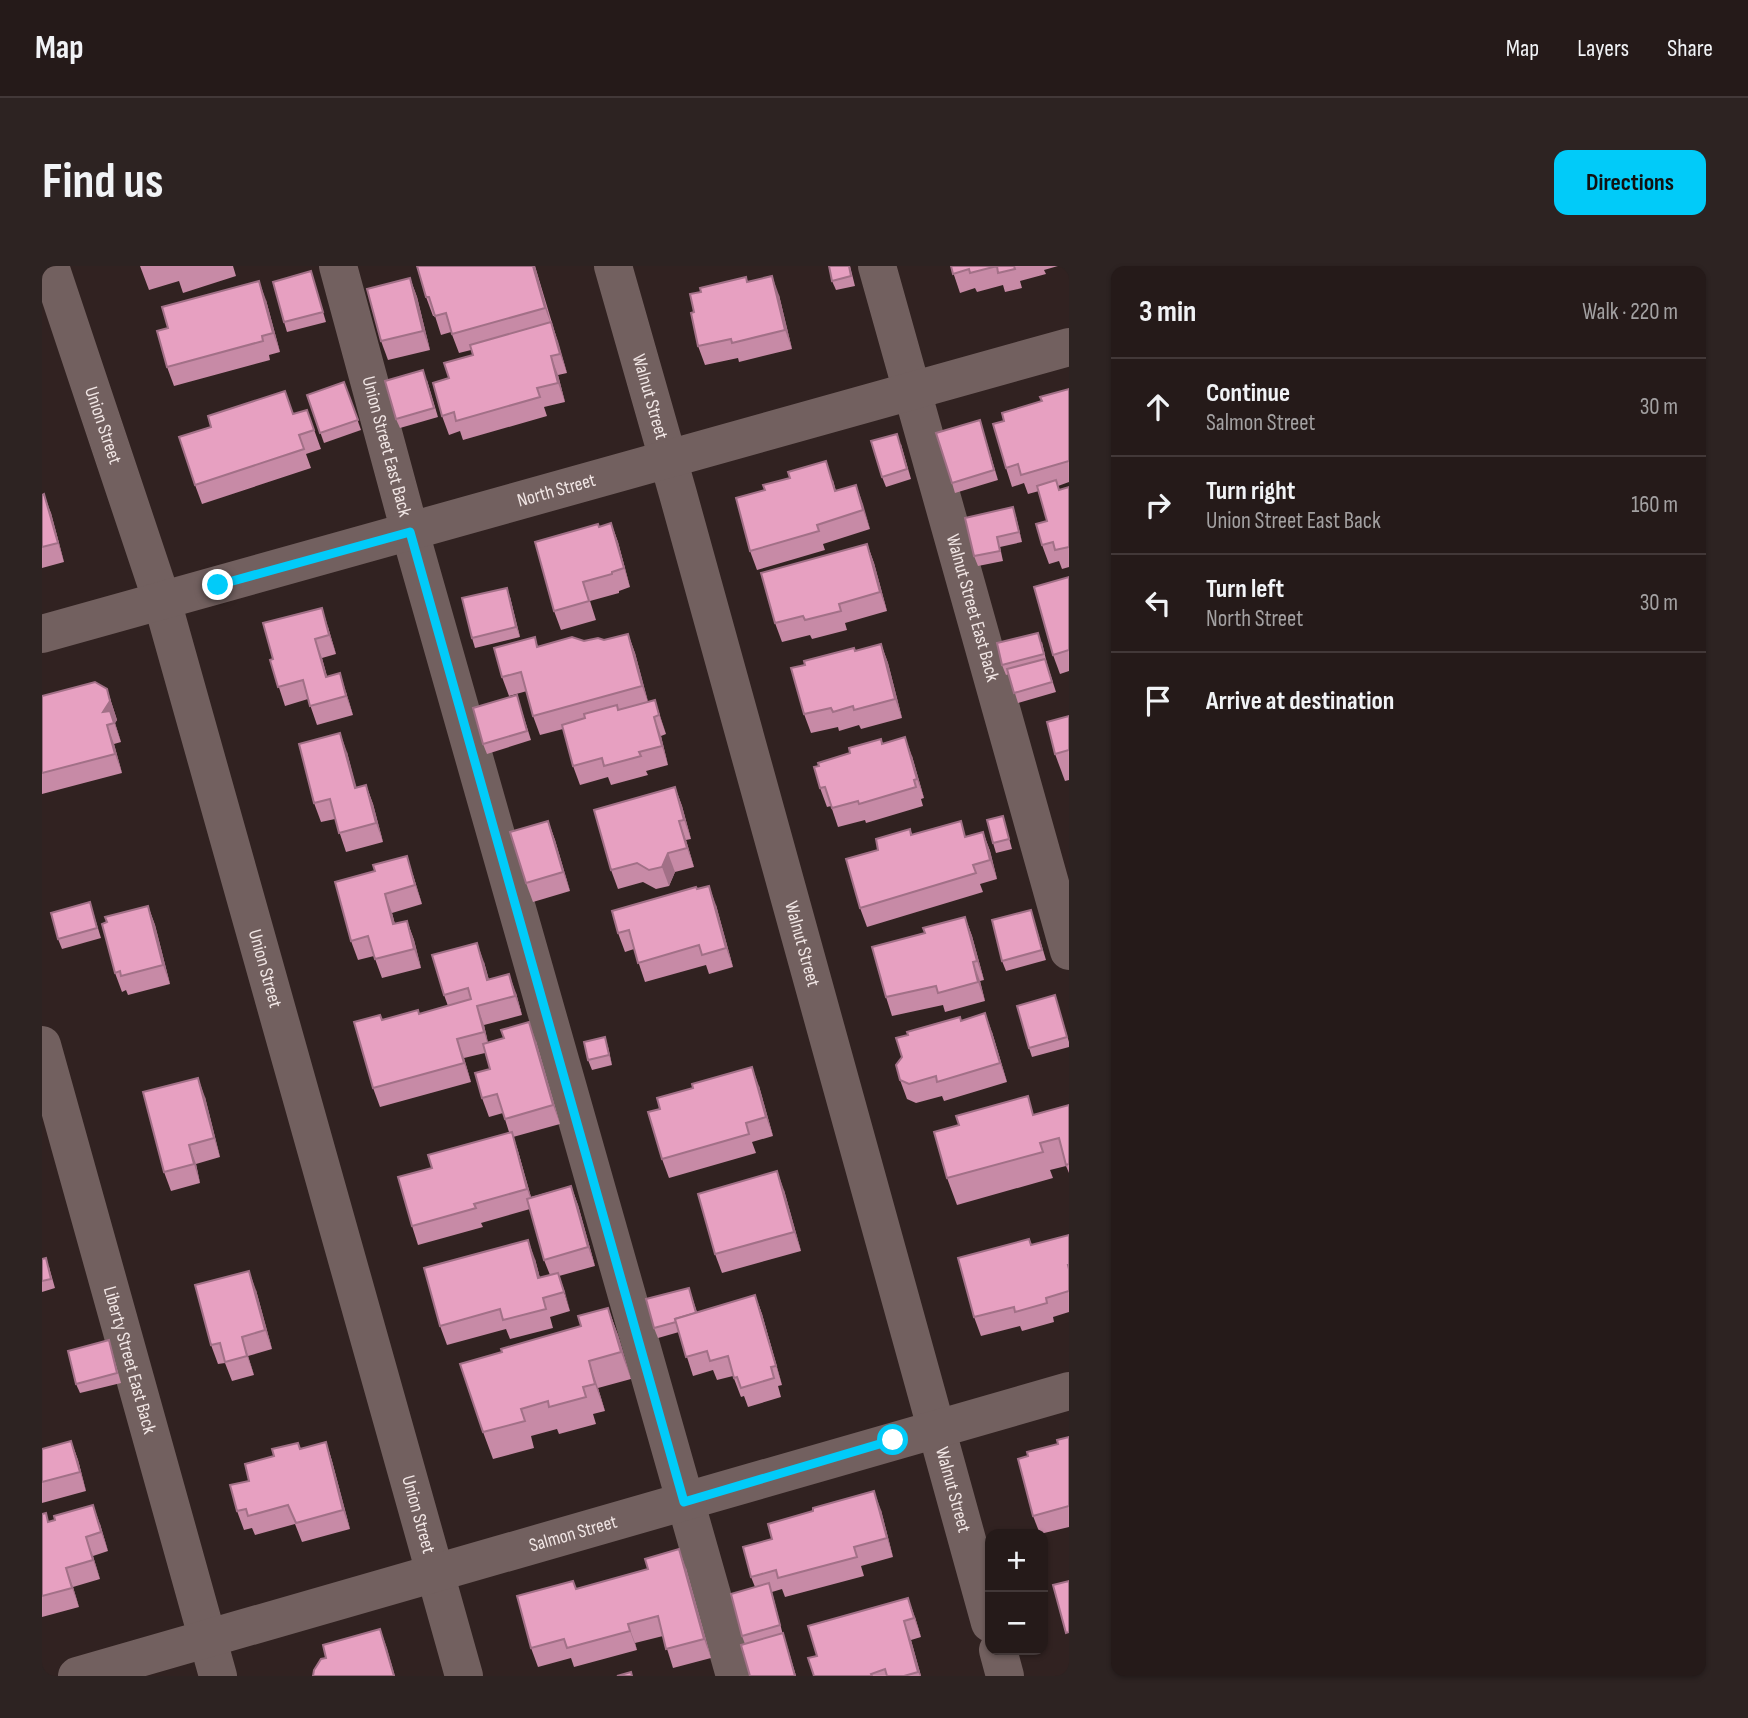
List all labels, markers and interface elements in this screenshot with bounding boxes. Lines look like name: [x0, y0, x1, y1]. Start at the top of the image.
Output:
text: Map: [35, 28, 84, 68]
text: Map: [1506, 34, 1539, 63]
text: Layers: [1577, 34, 1629, 63]
text: Share: [1667, 34, 1713, 63]
button: Directions: [1554, 150, 1706, 215]
text: Find us: [42, 153, 164, 212]
text: 3 min: [1139, 294, 1196, 330]
text: Walk · 220 m: [1582, 298, 1678, 326]
street label: Walnut Street: [627, 351, 673, 442]
street label: Union Street East Back: [357, 374, 417, 520]
text: Continue: [1206, 378, 1290, 409]
street label: Union Street: [80, 384, 127, 467]
icon: ahead: [1139, 388, 1177, 426]
text: 30 m: [1640, 393, 1678, 421]
text: Salmon Street: [1206, 409, 1315, 437]
street label: North Street: [514, 468, 598, 512]
text: Turn right: [1206, 476, 1295, 507]
icon: right: [1139, 486, 1177, 524]
text: 160 m: [1631, 491, 1678, 519]
text: Union Street East Back: [1206, 507, 1381, 535]
street label: Walnut Street East Back: [941, 532, 1005, 685]
route end: [202, 569, 233, 600]
text: Turn left: [1206, 574, 1284, 605]
icon: left: [1139, 584, 1177, 622]
text: 30 m: [1640, 589, 1678, 617]
text: North Street: [1206, 605, 1303, 633]
icon: arrive: [1139, 682, 1177, 720]
text: Arrive at destination: [1206, 686, 1394, 717]
street label: Walnut Street: [780, 899, 825, 990]
street label: Union Street: [243, 927, 287, 1010]
street label: Liberty Street East Back: [98, 1283, 162, 1437]
route start: [877, 1424, 908, 1455]
street label: Walnut Street: [930, 1444, 976, 1535]
street label: Union Street: [397, 1473, 441, 1556]
street label: Salmon Street: [526, 1510, 620, 1557]
map controls: [985, 1529, 1048, 1655]
button: +: [985, 1529, 1048, 1592]
button: −: [985, 1592, 1048, 1655]

